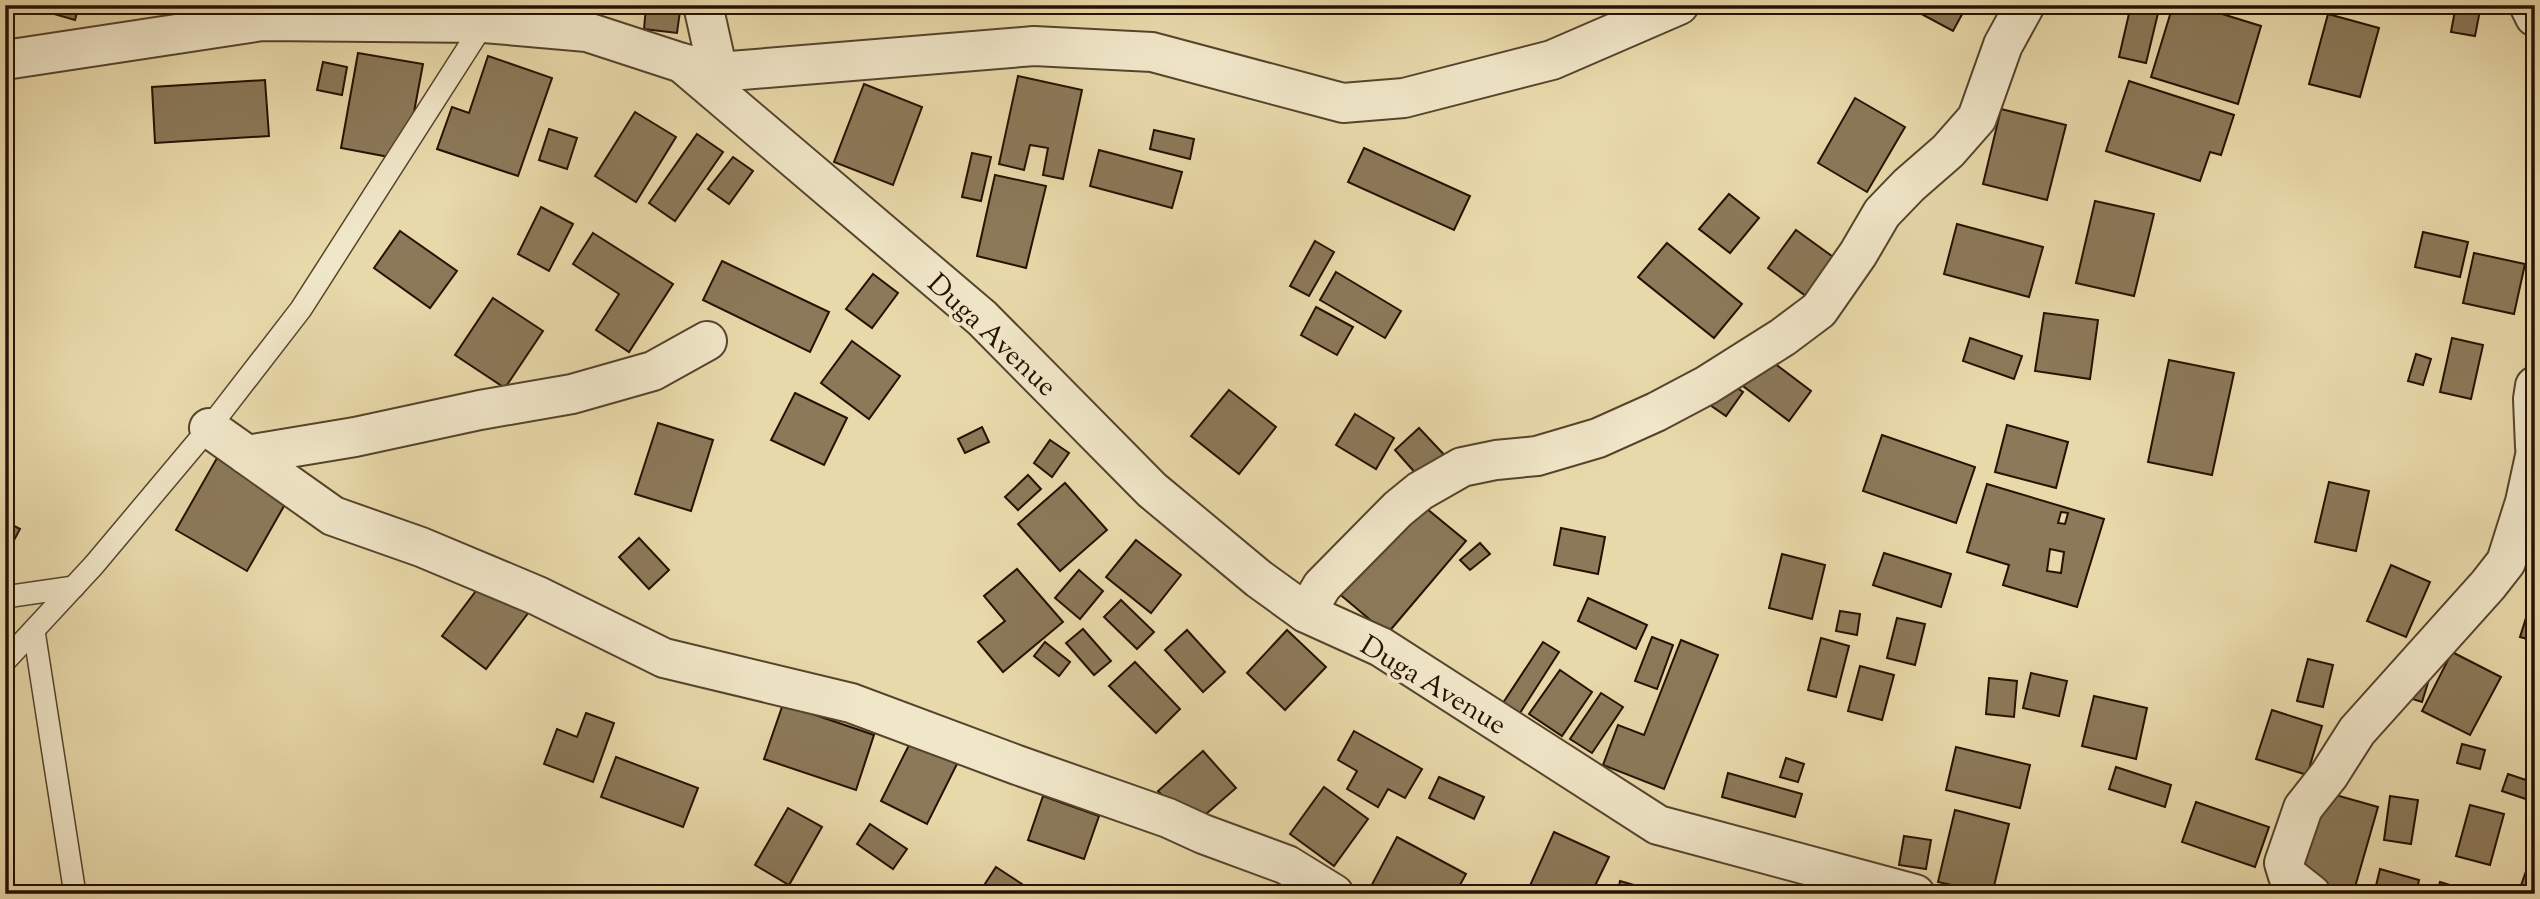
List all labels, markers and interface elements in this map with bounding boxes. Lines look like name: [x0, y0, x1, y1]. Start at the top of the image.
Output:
street label: Duga Avenue: [917, 266, 1065, 407]
street label: Duga Avenue: [1352, 627, 1513, 746]

